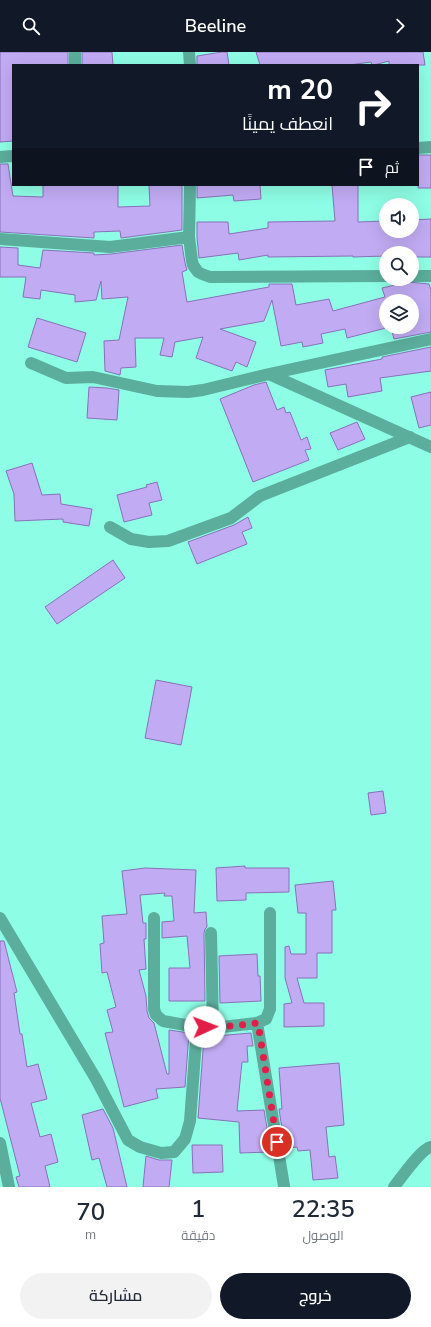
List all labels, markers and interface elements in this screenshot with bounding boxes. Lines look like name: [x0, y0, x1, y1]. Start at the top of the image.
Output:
text: Beeline: [185, 14, 246, 38]
icon: search: [20, 15, 42, 37]
icon: forward: [389, 15, 411, 37]
text: 20 m: [267, 71, 333, 109]
icon: right: [347, 80, 399, 132]
text: انعطف يمينًا: [242, 112, 333, 136]
icon: arrive: [355, 156, 377, 178]
text: ثم: [385, 158, 399, 178]
map controls: [379, 198, 419, 334]
button: sound: [379, 198, 419, 238]
button: search: [379, 246, 419, 286]
button: layers: [379, 294, 419, 334]
position arrow: [184, 1006, 226, 1048]
pin: [260, 1125, 294, 1159]
icon: arrive: [266, 1131, 288, 1153]
text: 1: [191, 1193, 205, 1225]
text: 22:35: [291, 1193, 355, 1225]
text: 70: [76, 1196, 105, 1228]
text: m: [85, 1226, 96, 1244]
text: دقيقة: [181, 1227, 215, 1245]
text: الوصول: [302, 1227, 344, 1245]
button: مشاركة: [20, 1273, 212, 1319]
button: خروج: [220, 1273, 411, 1319]

